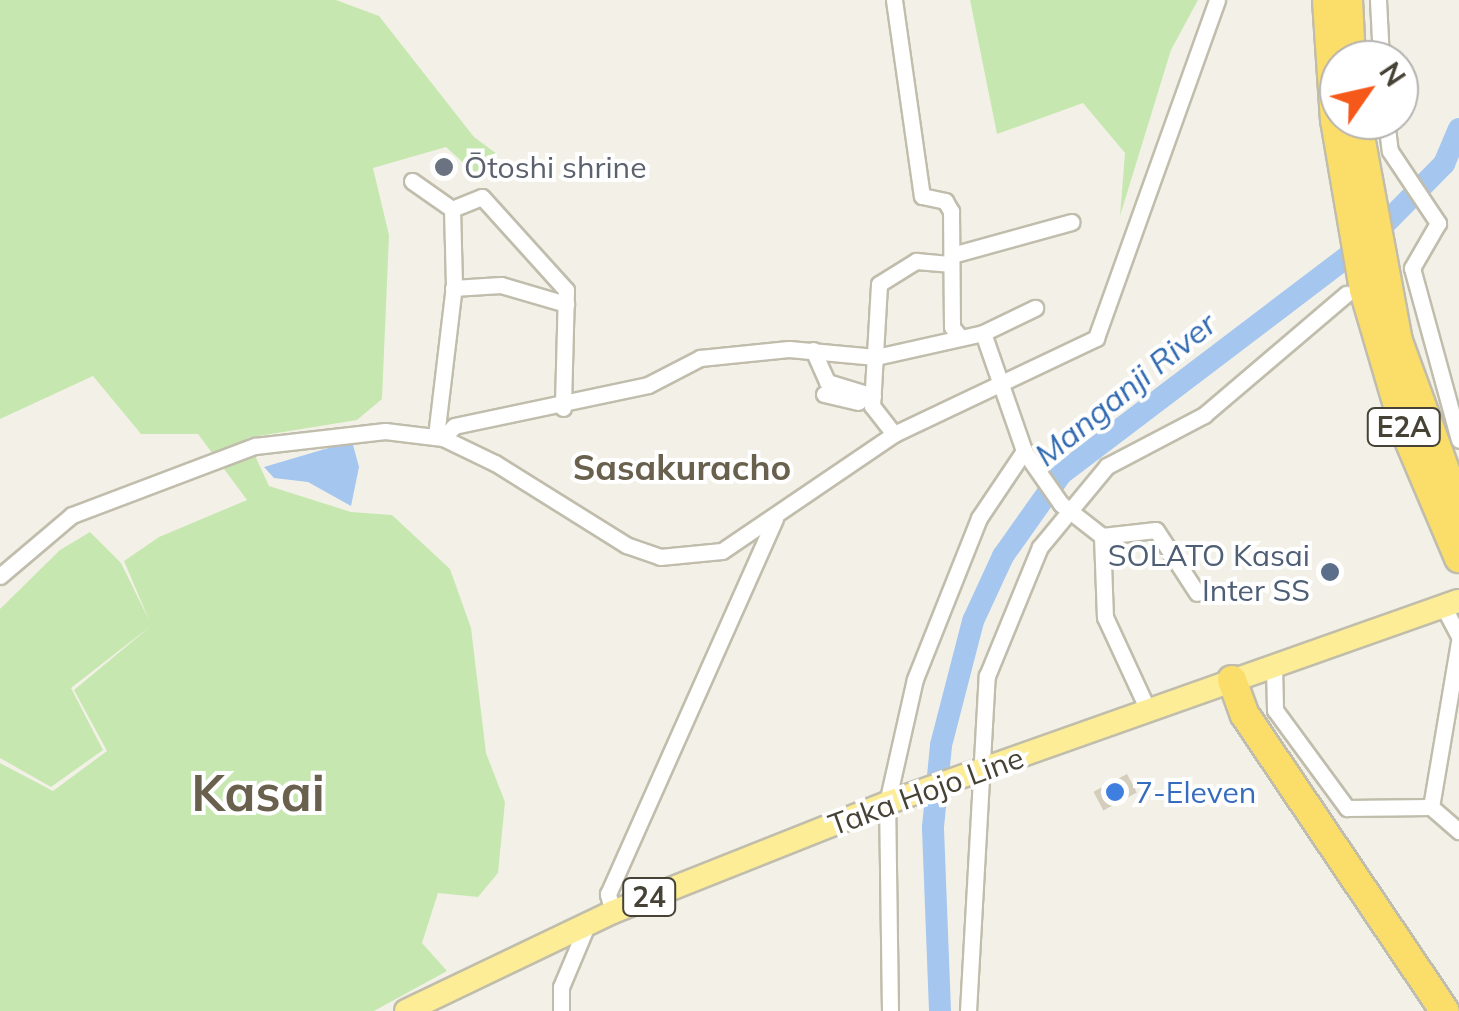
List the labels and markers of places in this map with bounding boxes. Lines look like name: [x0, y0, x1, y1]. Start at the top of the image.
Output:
place label: Ōtoshi shrine: [464, 149, 646, 185]
marker: Ōtoshi shrine: [433, 156, 455, 178]
place label: SOLATO Kasai Inter SS: [1108, 537, 1310, 608]
marker: SOLATO Kasai Inter SS: [1319, 561, 1341, 583]
place label: 7-Eleven: [1135, 774, 1256, 810]
marker: 7-Eleven: [1104, 781, 1126, 803]

